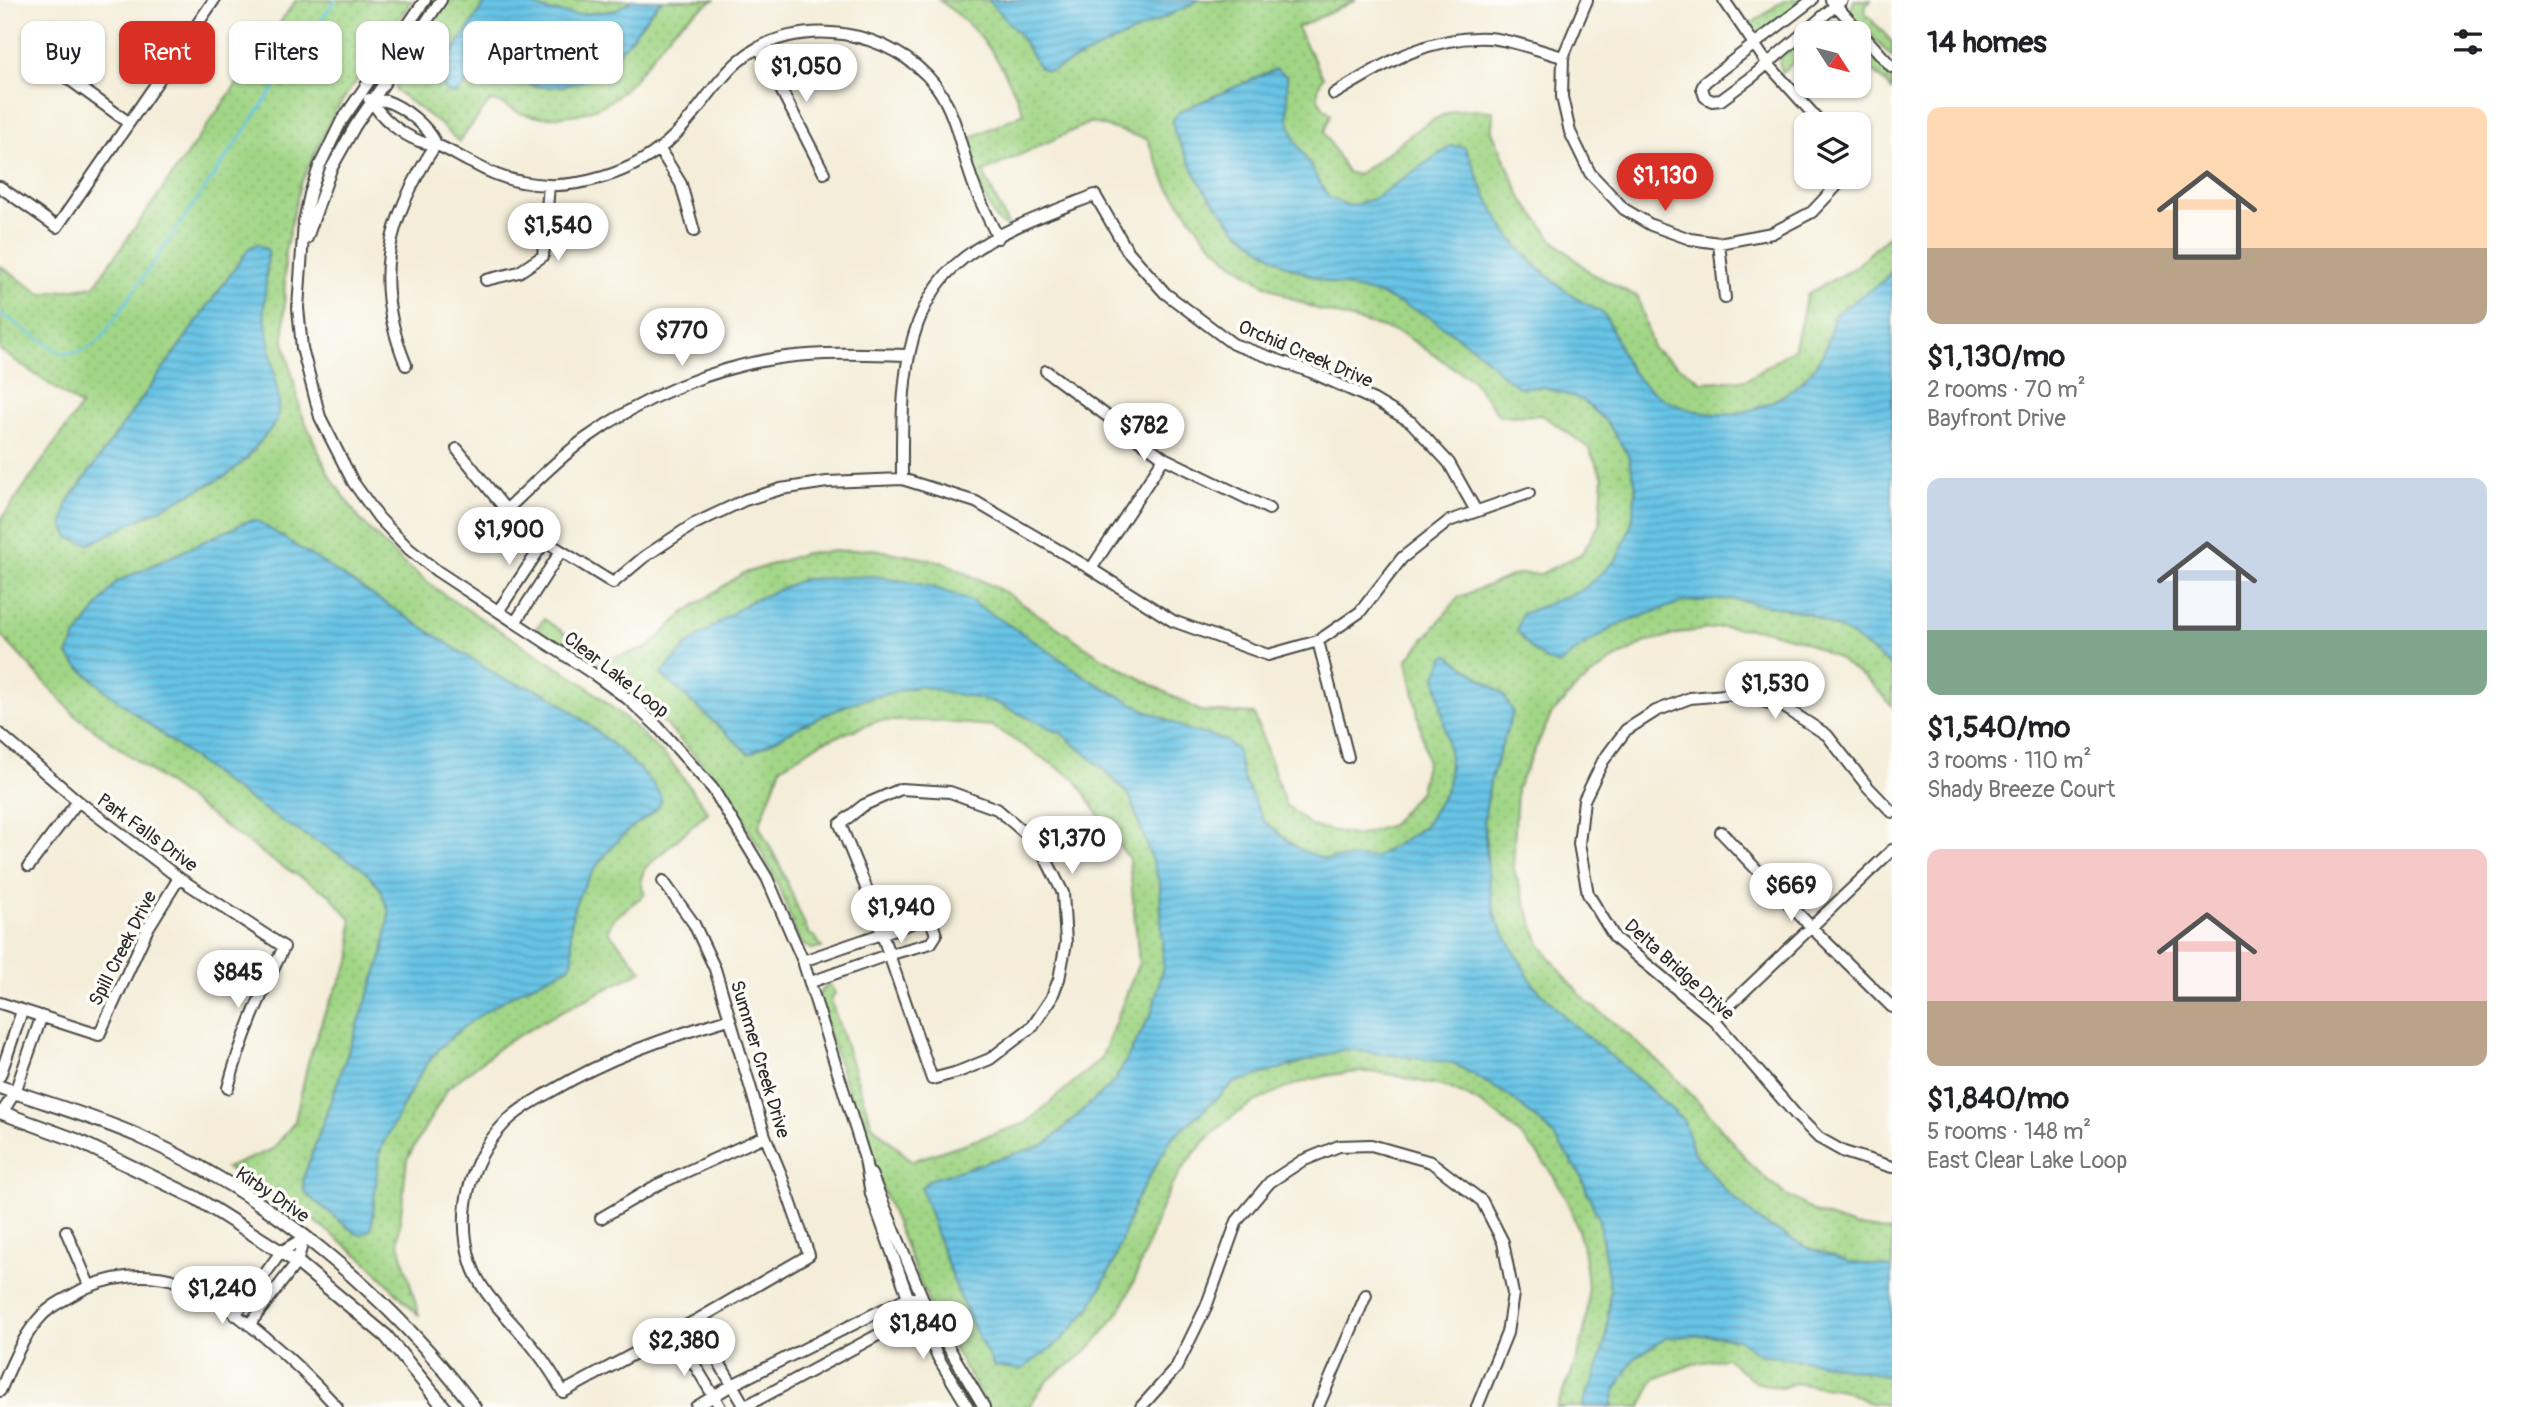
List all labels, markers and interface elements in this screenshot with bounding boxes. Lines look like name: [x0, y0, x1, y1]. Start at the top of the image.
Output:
chip: Buy: [21, 21, 105, 84]
chip: Rent: [119, 21, 215, 84]
chip: Filters: [229, 21, 342, 84]
chip: New: [356, 21, 449, 84]
chip: Apartment: [463, 21, 623, 84]
north arrow: [1794, 21, 1871, 98]
map controls: [1794, 21, 1871, 189]
icon: filters: [2449, 23, 2487, 61]
text: 14 homes: [1927, 24, 2047, 61]
pin: $1,050: [749, 44, 863, 104]
text: $1,050: [770, 52, 842, 81]
button: layers: [1794, 112, 1871, 189]
icon: home: [2144, 152, 2270, 278]
pin: $1,130: [1608, 154, 1722, 213]
text: $1,130: [1633, 161, 1697, 190]
pin: $1,540: [501, 204, 615, 263]
text: $1,540: [524, 211, 592, 240]
pin: $770: [641, 308, 723, 368]
street label: Orchid Creek Drive: [1235, 315, 1377, 393]
text: $770: [656, 316, 708, 345]
text: $1,130/mo: [1927, 338, 2065, 375]
text: 2 rooms · 70 m²: [1927, 375, 2086, 404]
pin: $782: [1103, 404, 1185, 463]
text: Bayfront Drive: [1927, 404, 2066, 433]
text: $782: [1119, 411, 1169, 440]
pin: $1,900: [452, 508, 566, 567]
text: $1,900: [474, 515, 544, 544]
icon: home: [2144, 523, 2270, 649]
street label: Clear Lake Loop: [559, 626, 674, 723]
pin: $1,530: [1718, 662, 1832, 721]
text: $1,530: [1741, 669, 1809, 698]
text: $1,540/mo: [1927, 709, 2070, 746]
text: 3 rooms · 110 m²: [1927, 746, 2091, 775]
text: Shady Breeze Court: [1927, 775, 2115, 804]
street label: Park Falls Drive: [92, 788, 203, 878]
pin: $1,370: [1015, 816, 1129, 876]
text: $1,370: [1038, 824, 1106, 853]
pin: $669: [1750, 864, 1832, 923]
text: $669: [1765, 871, 1817, 900]
street label: Spill Creek Drive: [84, 886, 162, 1010]
pin: $1,940: [844, 886, 958, 945]
text: $1,940: [867, 893, 935, 922]
icon: home: [2144, 894, 2270, 1020]
street label: Delta Bridge Drive: [1619, 914, 1740, 1026]
pin: $845: [197, 950, 279, 1010]
text: $845: [213, 958, 263, 987]
street label: Summer Creek Drive: [725, 978, 796, 1142]
text: $1,840/mo: [1927, 1080, 2069, 1117]
text: 5 rooms · 148 m²: [1927, 1117, 2091, 1146]
text: East Clear Lake Loop: [1927, 1146, 2127, 1175]
street label: Kirby Drive: [231, 1161, 314, 1229]
pin: $1,240: [165, 1266, 279, 1326]
text: $1,240: [187, 1274, 257, 1303]
pin: $1,840: [866, 1302, 980, 1361]
text: $1,840: [889, 1309, 957, 1338]
pin: $2,380: [627, 1318, 741, 1378]
text: $2,380: [648, 1326, 720, 1355]

